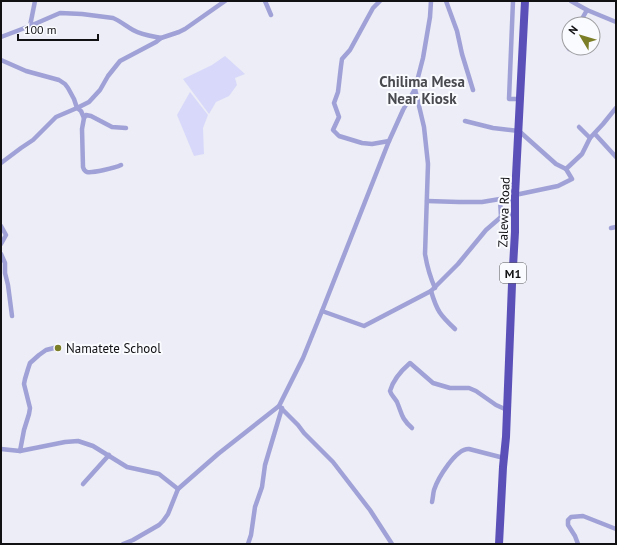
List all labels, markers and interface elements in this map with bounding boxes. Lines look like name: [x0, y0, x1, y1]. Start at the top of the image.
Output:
scale bar: [18, 16, 98, 42]
north arrow: [561, 16, 601, 56]
text: 100 m: [24, 22, 57, 37]
text: N: [565, 23, 581, 37]
district label: Chilima Mesa Near Kiosk: [379, 72, 465, 108]
street label: Zalewa Road: [494, 176, 514, 248]
road number: M1: [500, 263, 526, 283]
place label: Namatete School: [66, 340, 161, 357]
marker: Namatete School: [53, 343, 63, 353]

